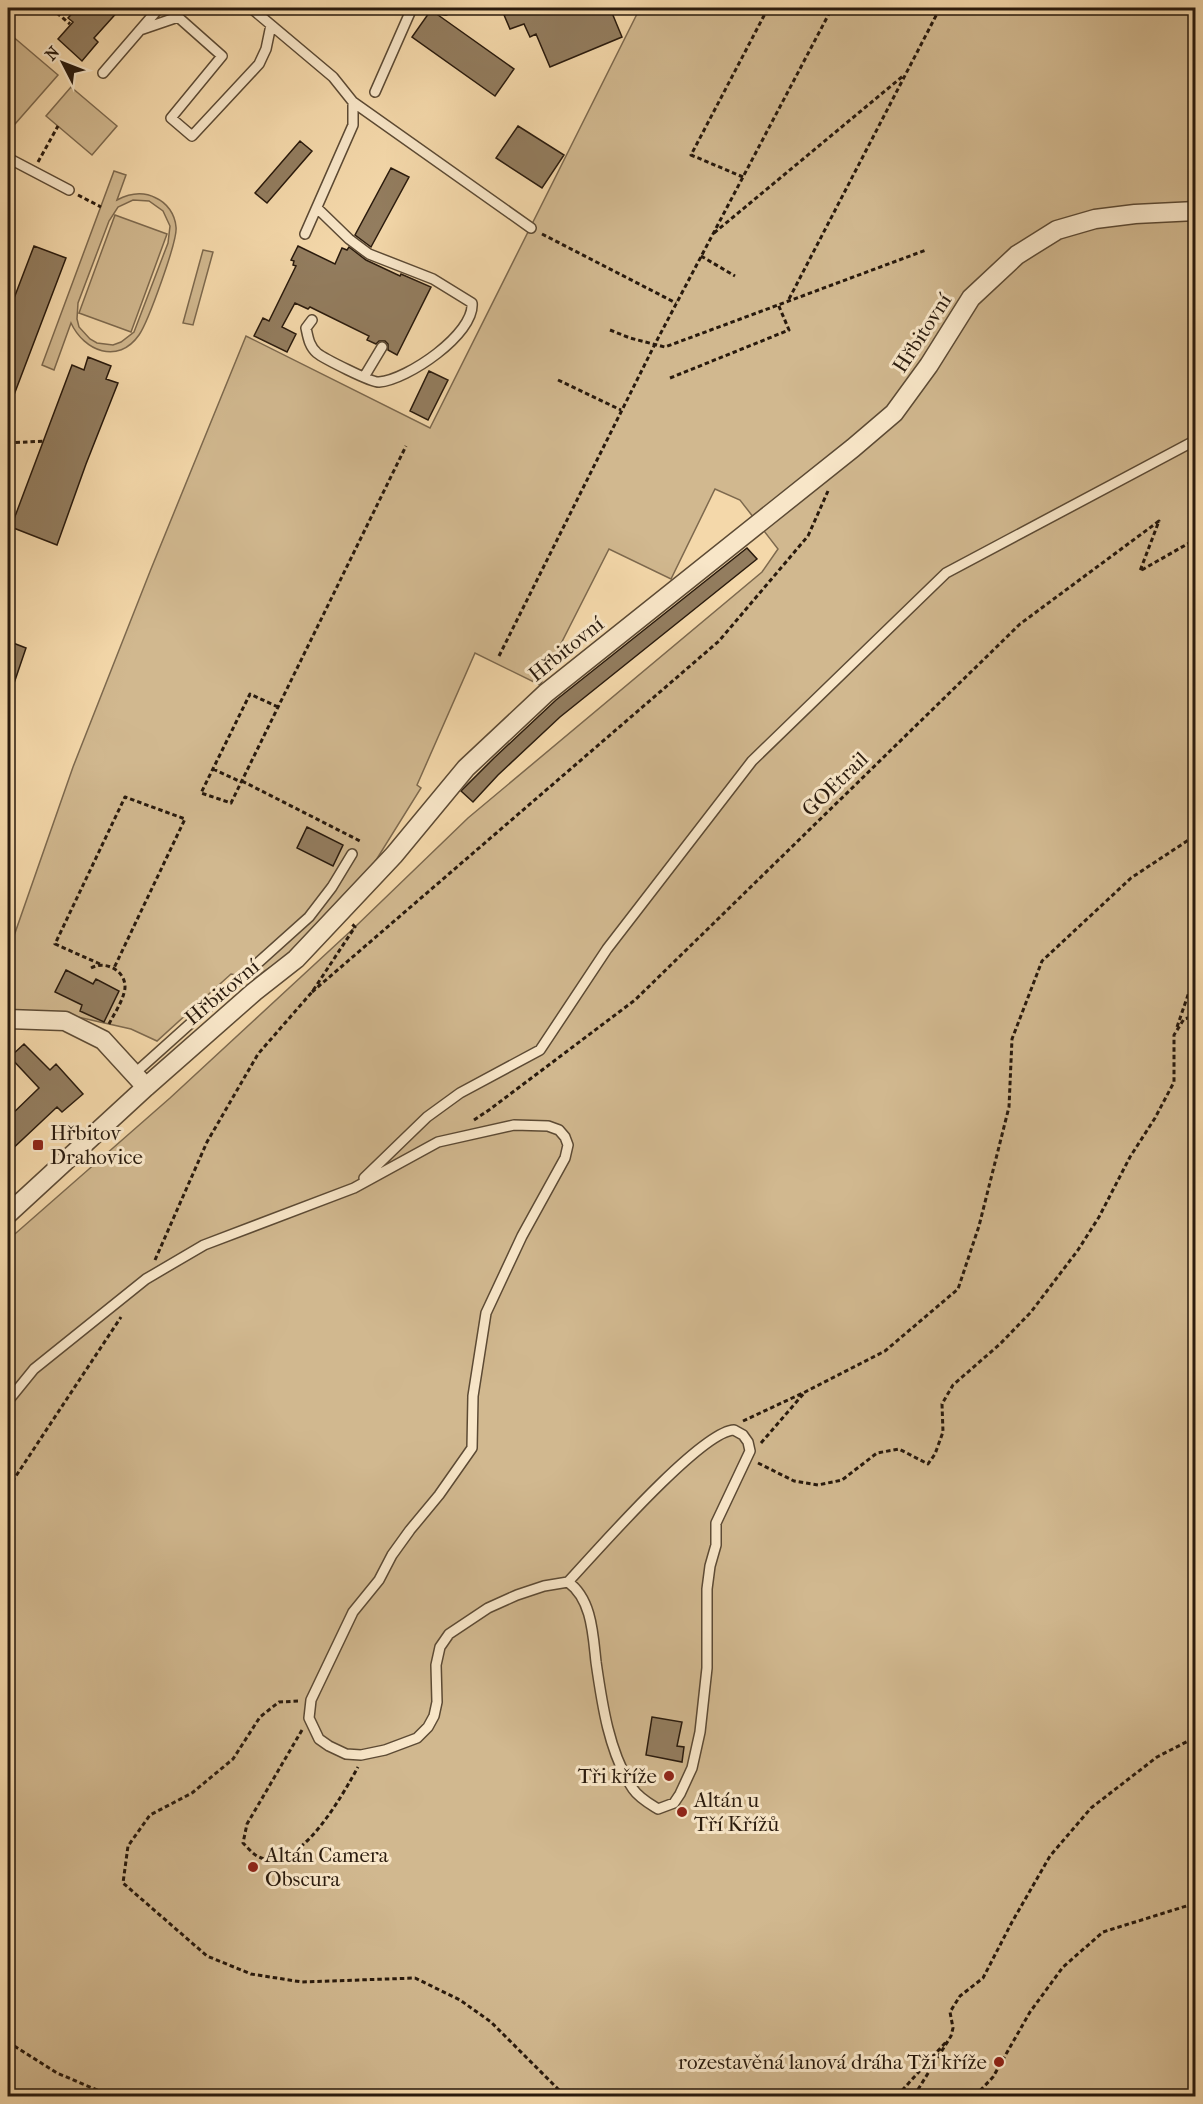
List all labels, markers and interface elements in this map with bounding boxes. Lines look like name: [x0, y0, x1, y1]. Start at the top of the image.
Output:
north arrow: [33, 33, 93, 93]
text: N: [41, 42, 64, 64]
street label: Hřbitovní: [888, 288, 957, 377]
street label: Hřbitovní: [524, 611, 609, 686]
street label: GOEtrail: [797, 747, 873, 821]
street label: Hřbitovní: [180, 954, 264, 1030]
place label: Hřbitov Drahovice: [50, 1121, 143, 1169]
marker: Hřbitov Drahovice: [31, 1138, 45, 1152]
place label: Tři kříže: [578, 1764, 657, 1788]
marker: Tři kříže: [662, 1769, 676, 1783]
place label: Altán u Tří Křížů: [693, 1788, 779, 1836]
marker: Altán u Tří Křížů: [675, 1805, 689, 1819]
place label: Altán Camera Obscura: [264, 1843, 389, 1891]
marker: Altán Camera Obscura: [246, 1860, 260, 1874]
place label: rozestavěná lanová dráha Tži kříže: [678, 2050, 987, 2074]
marker: rozestavěná lanová dráha Tži kříže: [992, 2055, 1006, 2069]

